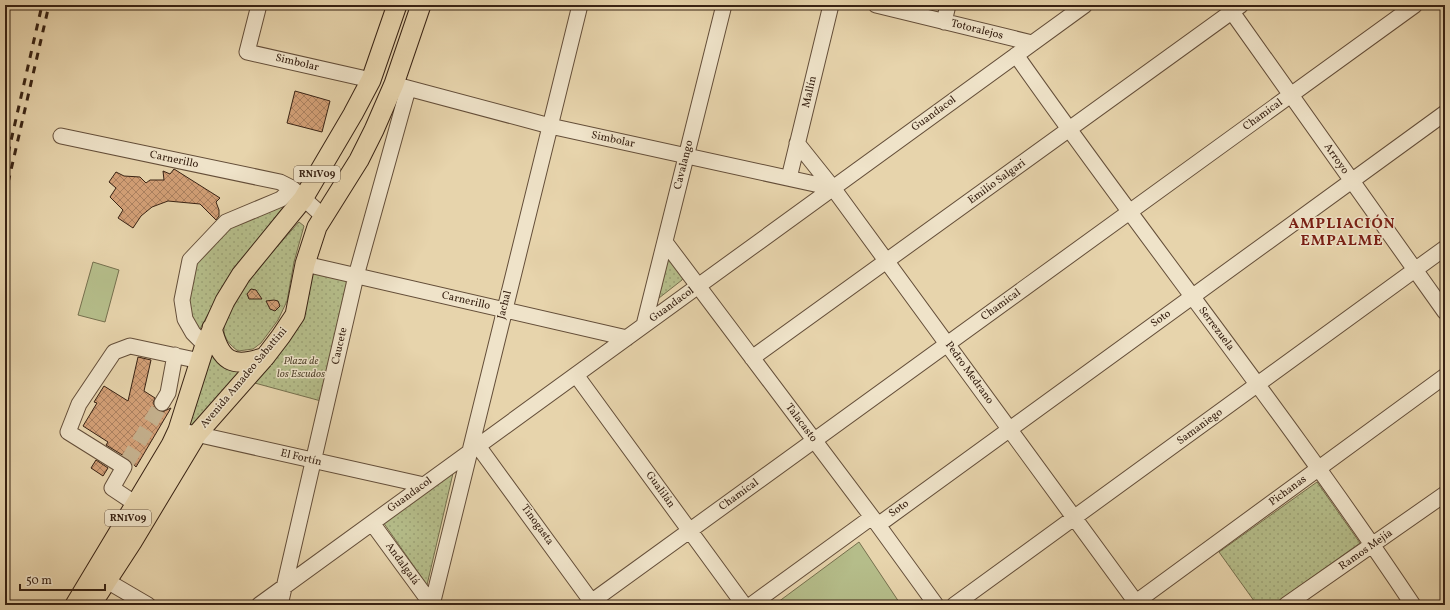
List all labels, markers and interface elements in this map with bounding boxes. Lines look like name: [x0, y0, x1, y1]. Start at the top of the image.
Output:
street label: Totoralejos: [949, 16, 1005, 44]
street label: Simbolar: [274, 51, 321, 75]
street label: Mallín: [799, 74, 821, 109]
street label: Guandacol: [909, 93, 959, 135]
street label: Chamical: [1240, 95, 1286, 135]
street label: Simbolar: [590, 128, 637, 152]
street label: Cavalango: [671, 139, 697, 191]
street label: Arroyo: [1320, 141, 1352, 178]
street label: Carnerillo: [148, 148, 200, 173]
street label: Emilio Salgari: [965, 156, 1029, 208]
road number: RN1V09: [294, 166, 340, 182]
district label: AMPLIACIÓN EMPALME: [1288, 214, 1396, 252]
street label: Guandacol: [647, 284, 697, 326]
street label: Chamical: [978, 285, 1024, 325]
street label: Carnerillo: [440, 288, 492, 314]
street label: Jachal: [494, 289, 516, 321]
street label: Serrezuela: [1195, 304, 1238, 354]
street label: Soto: [1148, 307, 1174, 331]
street label: Avenida Amadeo Sabattini: [197, 324, 291, 432]
street label: Caucete: [328, 326, 352, 366]
street label: Pedro Medrano: [941, 339, 997, 408]
park label: Plaza de los Escudos: [277, 354, 325, 382]
street label: Talacasto: [782, 401, 821, 445]
street label: Samaniego: [1174, 405, 1226, 449]
street label: El Fortín: [279, 446, 324, 470]
street label: Gualilán: [642, 469, 679, 512]
street label: Pichanas: [1266, 472, 1310, 510]
street label: Guandacol: [385, 474, 435, 516]
street label: Chamical: [716, 475, 762, 515]
street label: Soto: [886, 497, 912, 521]
street label: Tinogasta: [517, 502, 557, 549]
road number: RN1V09: [105, 510, 151, 526]
street label: Ramos Mejía: [1336, 526, 1396, 574]
street label: Andalgalá: [381, 540, 423, 589]
scale bar: [20, 566, 105, 592]
text: 50 m: [26, 573, 52, 589]

